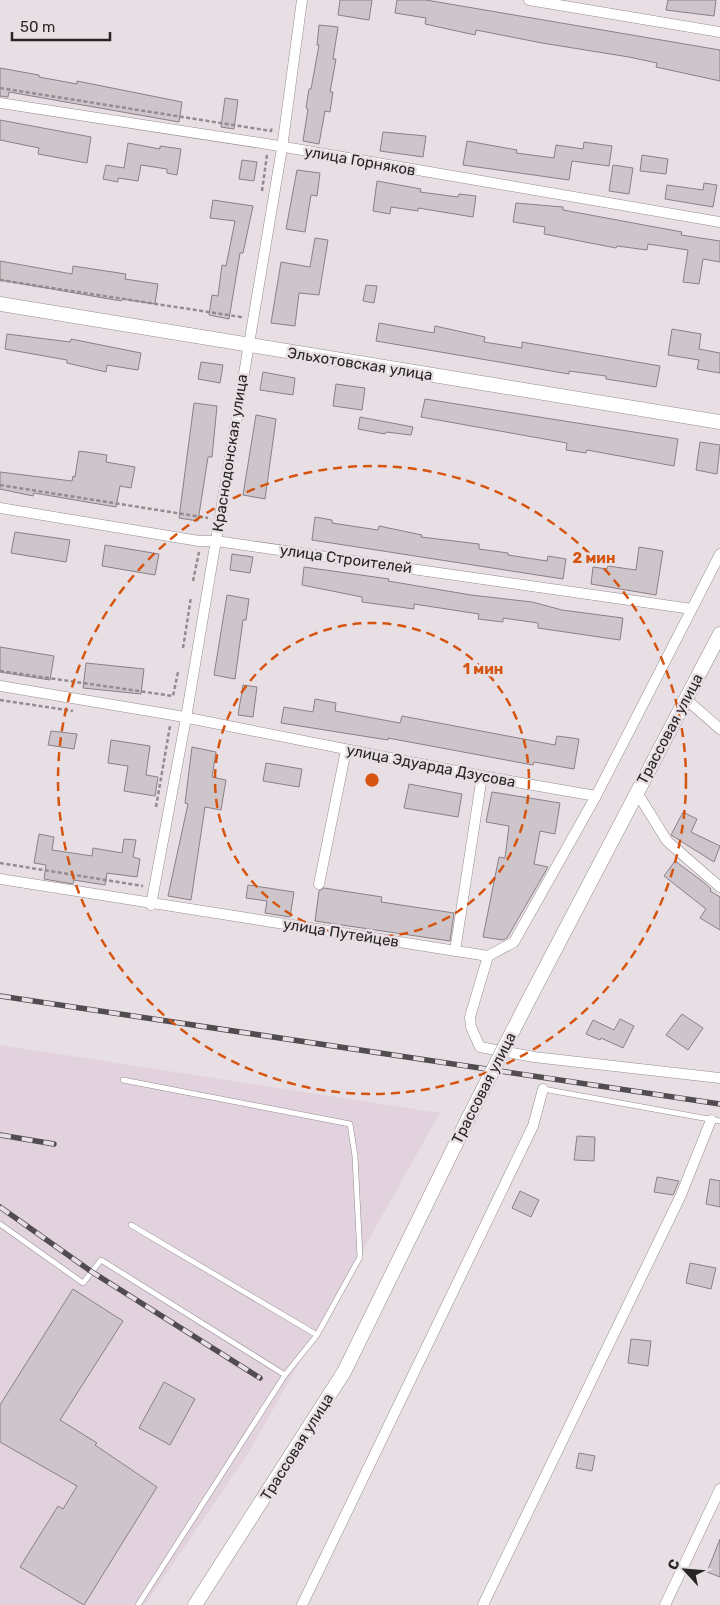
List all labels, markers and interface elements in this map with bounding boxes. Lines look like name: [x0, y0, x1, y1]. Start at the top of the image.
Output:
scale bar: [12, 10, 110, 42]
text: 50 m: [20, 18, 55, 36]
street label: улица Горняков: [303, 142, 417, 180]
street label: Эльхотовская улица: [286, 344, 434, 384]
street label: Краснодонская улица: [209, 373, 251, 533]
street label: улица Строителей: [279, 541, 413, 577]
text: 2 мин: [573, 549, 615, 567]
text: 1 мин: [463, 660, 503, 678]
street label: Трассовая улица: [633, 671, 707, 787]
street label: улица Эдуарда Дзусова: [345, 741, 517, 791]
centre of rings: [363, 771, 381, 789]
street label: улица Путейцев: [282, 915, 400, 951]
street label: Трассовая улица: [448, 1029, 520, 1147]
street label: Трассовая улица: [257, 1390, 337, 1504]
north arrow: [660, 1545, 710, 1595]
text: С: [664, 1556, 684, 1573]

